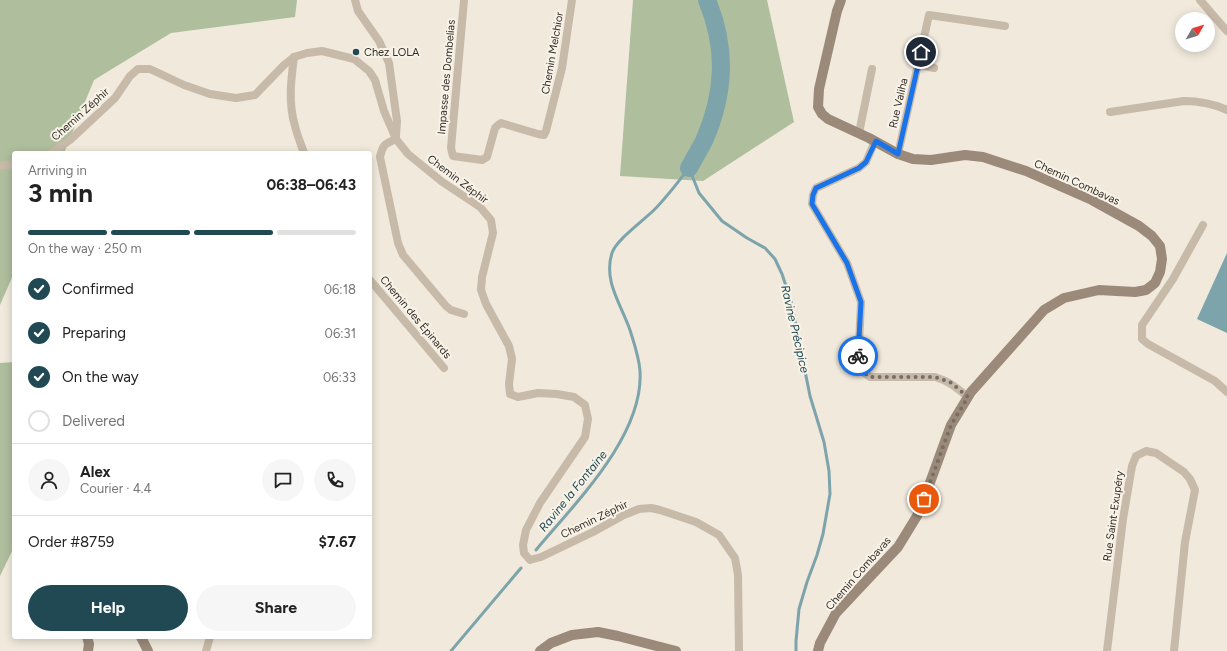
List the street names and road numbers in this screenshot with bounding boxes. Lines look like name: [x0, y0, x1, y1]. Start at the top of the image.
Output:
street label: Chemin Melchior: [539, 11, 566, 95]
street label: Impasse des Dombelias: [435, 19, 458, 135]
street label: Rue Valiha: [886, 77, 911, 130]
street label: Chemin Zéphir: [49, 85, 112, 144]
street label: Chemin Zéphir: [425, 152, 491, 207]
street label: Chemin Combavas: [1032, 157, 1122, 208]
street label: Chemin des Épinards: [377, 273, 454, 361]
street label: Rue Saint-Exupéry: [1101, 470, 1126, 562]
street label: Chemin Zéphir: [559, 498, 630, 541]
street label: Chemin Combavas: [823, 534, 894, 613]

